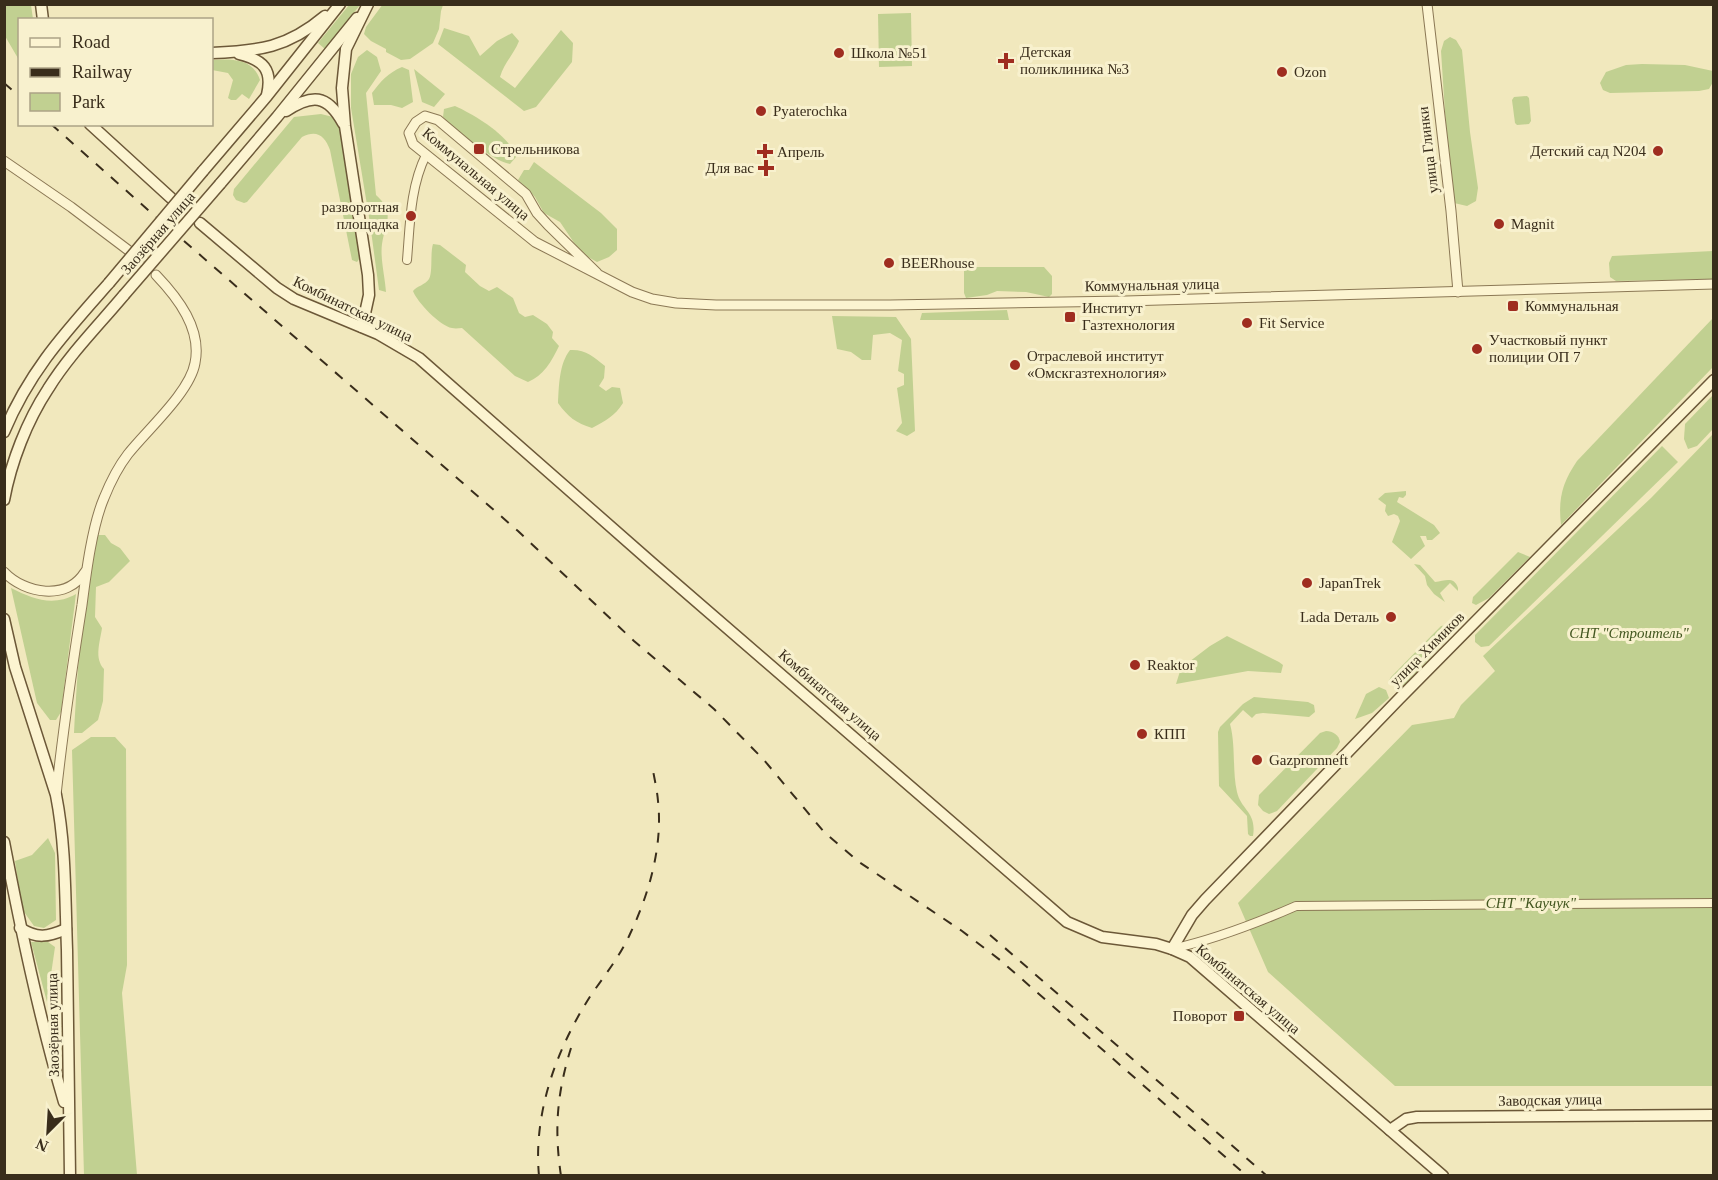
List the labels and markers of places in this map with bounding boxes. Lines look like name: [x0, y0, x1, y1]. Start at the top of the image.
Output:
place label: Детская поликлиника №3: [1020, 44, 1129, 77]
place label: Школа №51: [851, 45, 927, 61]
marker: Школа №51: [832, 46, 846, 60]
marker: Детская поликлиника №3: [997, 52, 1015, 70]
place label: Ozon: [1294, 64, 1327, 80]
marker: Ozon: [1275, 65, 1289, 79]
place label: Pyaterochka: [773, 103, 847, 119]
marker: Pyaterochka: [754, 104, 768, 118]
place label: Стрельникова: [491, 141, 580, 157]
marker: Стрельникова: [472, 142, 486, 156]
place label: Детский сад N204: [1530, 143, 1646, 159]
place label: Апрель: [777, 144, 825, 160]
marker: Детский сад N204: [1651, 144, 1665, 158]
marker: Апрель: [758, 145, 772, 159]
place label: Для вас: [705, 160, 754, 176]
marker: Для вас: [759, 161, 773, 175]
place label: разворотная площадка: [321, 199, 399, 232]
marker: разворотная площадка: [404, 209, 418, 223]
place label: Magnit: [1511, 216, 1555, 232]
marker: Magnit: [1492, 217, 1506, 231]
place label: BEERhouse: [901, 255, 975, 271]
marker: BEERhouse: [882, 256, 896, 270]
place label: Коммунальная: [1525, 298, 1619, 314]
marker: Коммунальная: [1506, 299, 1520, 313]
place label: Институт Газтехнология: [1082, 300, 1175, 333]
marker: Институт Газтехнология: [1063, 310, 1077, 324]
place label: Fit Service: [1259, 315, 1325, 331]
marker: Fit Service: [1240, 316, 1254, 330]
place label: Участковый пункт полиции ОП 7: [1489, 332, 1608, 365]
marker: Участковый пункт полиции ОП 7: [1470, 342, 1484, 356]
place label: Отраслевой институт «Омскгазтехнология»: [1027, 348, 1167, 381]
marker: Отраслевой институт «Омскгазтехнология»: [1008, 358, 1022, 372]
place label: JapanTrek: [1319, 575, 1381, 591]
marker: JapanTrek: [1300, 576, 1314, 590]
place label: Lada Dеталь: [1300, 609, 1379, 625]
marker: Lada Dеталь: [1384, 610, 1398, 624]
place label: Reaktor: [1147, 657, 1194, 673]
marker: Reaktor: [1128, 658, 1142, 672]
place label: КПП: [1154, 726, 1186, 742]
marker: КПП: [1135, 727, 1149, 741]
place label: Gazpromneft: [1269, 752, 1349, 768]
marker: Gazpromneft: [1250, 753, 1264, 767]
place label: Поворот: [1173, 1008, 1227, 1024]
marker: Поворот: [1232, 1009, 1246, 1023]

